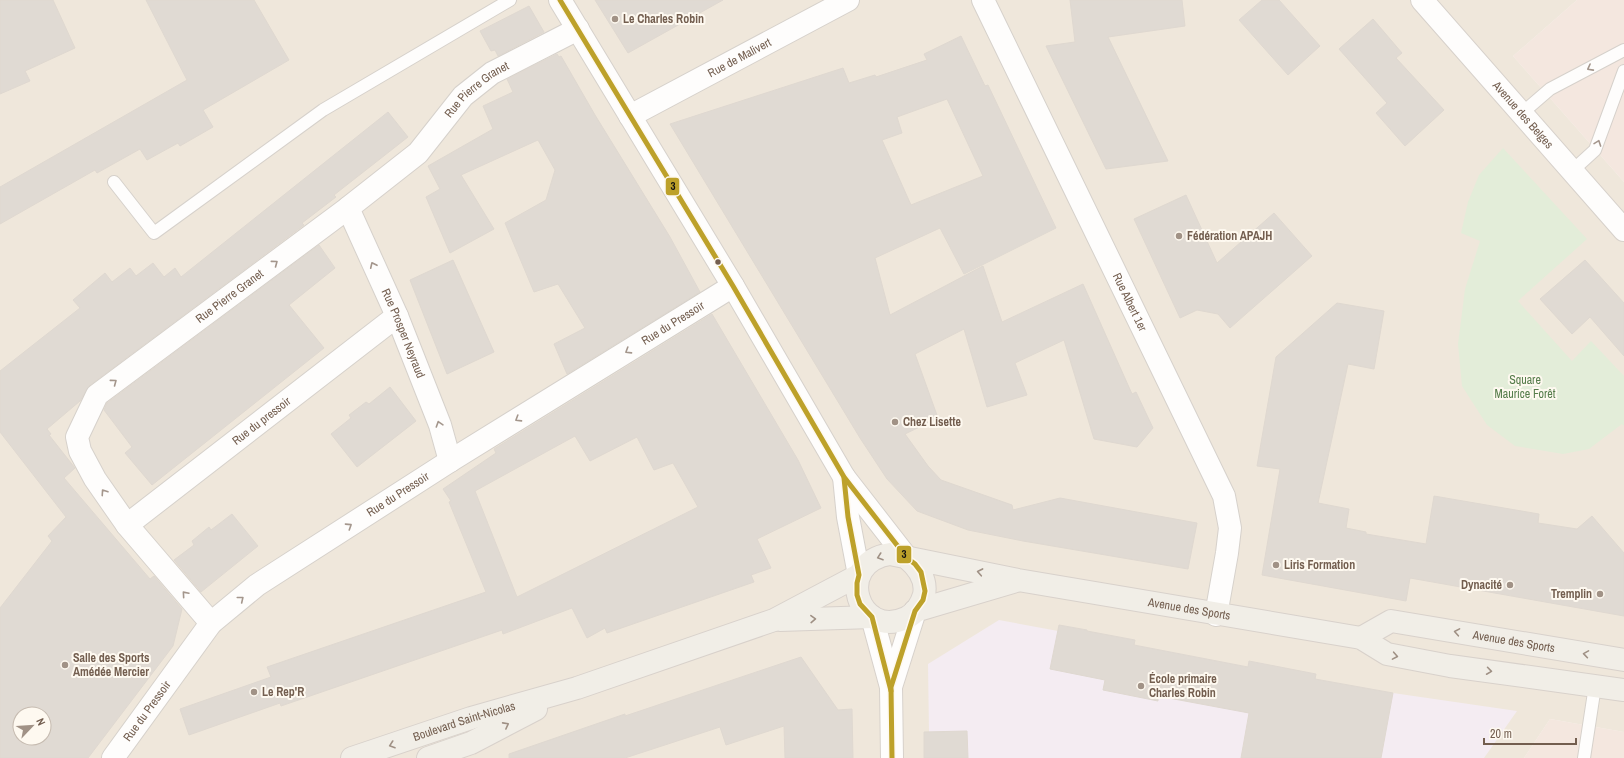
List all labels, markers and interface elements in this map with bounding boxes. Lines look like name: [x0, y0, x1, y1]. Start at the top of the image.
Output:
place label: Le Charles Robin: [623, 11, 704, 27]
marker: Le Charles Robin: [610, 14, 620, 24]
street label: Rue de Malivert: [705, 34, 774, 81]
street label: Rue Pierre Granet: [441, 58, 512, 121]
one-way arrow: [1586, 63, 1594, 71]
street label: Avenue des Belges: [1488, 77, 1557, 152]
one-way arrow: [1593, 140, 1601, 147]
line badge: 3: [665, 177, 680, 196]
text: 3: [670, 179, 676, 193]
place label: Fédération APAJH: [1187, 228, 1272, 244]
marker: Fédération APAJH: [1174, 231, 1184, 241]
unlabelled marker: [713, 257, 723, 267]
one-way arrow: [270, 261, 277, 268]
one-way arrow: [370, 261, 378, 268]
street label: Rue Pierre Granet: [192, 266, 267, 327]
street label: Rue Albert 1er: [1109, 270, 1151, 335]
street label: Rue Prosper Neyraud: [378, 286, 429, 380]
street label: Rue du Pressoir: [638, 297, 708, 349]
one-way arrow: [625, 346, 632, 353]
park label: Square Maurice Forêt: [1495, 372, 1556, 402]
one-way arrow: [110, 379, 117, 387]
street label: Rue du pressoir: [229, 393, 295, 449]
place label: Chez Lisette: [903, 414, 961, 430]
one-way arrow: [515, 415, 522, 422]
marker: Chez Lisette: [890, 417, 900, 427]
one-way arrow: [436, 420, 444, 427]
street label: Rue du Pressoir: [364, 468, 433, 520]
one-way arrow: [102, 490, 109, 497]
one-way arrow: [344, 524, 351, 531]
line badge: 3: [896, 545, 912, 564]
text: 3: [901, 547, 907, 561]
one-way arrow: [876, 552, 883, 560]
place label: Liris Formation: [1284, 557, 1355, 573]
marker: Liris Formation: [1271, 560, 1281, 570]
one-way arrow: [976, 569, 983, 577]
place label: Dynacité: [1461, 577, 1503, 593]
marker: Dynacité: [1505, 580, 1515, 590]
place label: Tremplin: [1551, 586, 1592, 602]
marker: Tremplin: [1595, 589, 1605, 599]
one-way arrow: [183, 591, 190, 598]
street label: Avenue des Sports: [1146, 594, 1232, 624]
one-way arrow: [236, 596, 243, 603]
one-way arrow: [810, 615, 816, 623]
street label: Avenue des Sports: [1470, 627, 1556, 656]
one-way arrow: [1454, 629, 1460, 637]
place label: Salle des Sports Amédée Mercier: [73, 650, 150, 680]
one-way arrow: [1582, 650, 1589, 659]
one-way arrow: [1392, 651, 1398, 659]
marker: Salle des Sports Amédée Mercier: [60, 660, 70, 670]
one-way arrow: [1486, 666, 1492, 675]
place label: École primaire Charles Robin: [1149, 671, 1217, 701]
street label: Rue du Pressoir: [120, 677, 175, 745]
marker: École primaire Charles Robin: [1136, 681, 1146, 691]
place label: Le Rep'R: [262, 684, 304, 700]
marker: Le Rep'R: [249, 687, 259, 697]
street label: Boulevard Saint-Nicolas: [411, 698, 517, 745]
north arrow: [12, 706, 52, 746]
text: N: [33, 716, 49, 728]
scale bar: [1484, 720, 1576, 746]
one-way arrow: [501, 723, 509, 730]
text: 20 m: [1490, 726, 1512, 742]
one-way arrow: [389, 740, 396, 748]

